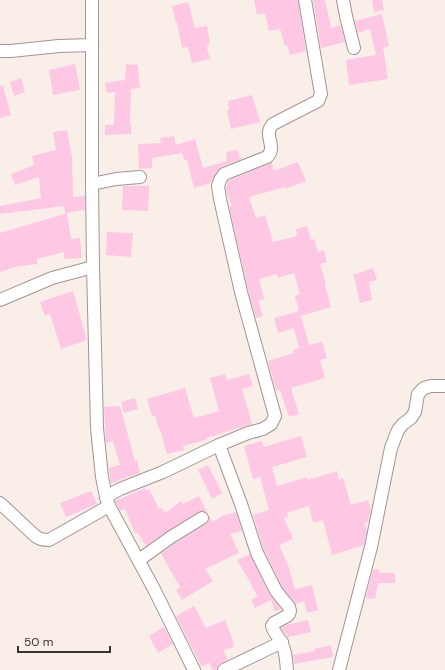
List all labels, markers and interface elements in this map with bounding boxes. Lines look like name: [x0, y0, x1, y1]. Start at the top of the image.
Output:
scale bar: [18, 628, 110, 654]
text: 50 m: [24, 634, 53, 650]

